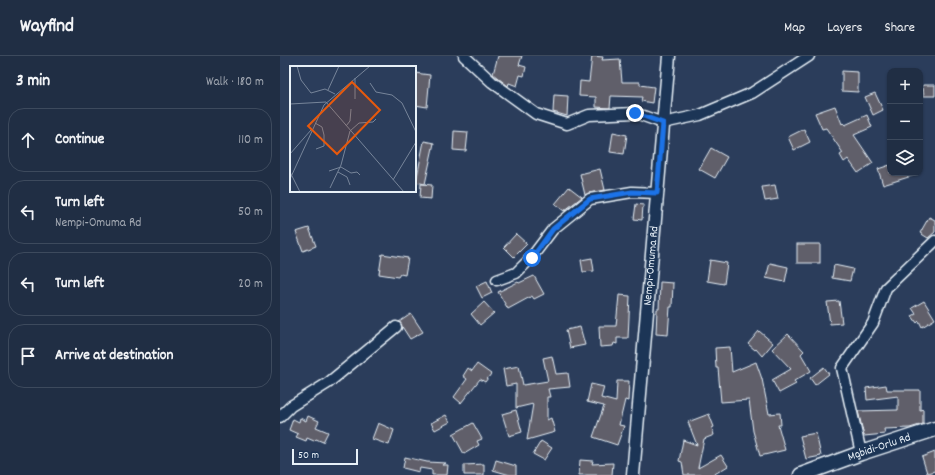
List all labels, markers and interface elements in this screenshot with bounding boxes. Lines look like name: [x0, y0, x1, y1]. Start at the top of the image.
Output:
text: Wayfind: [20, 14, 74, 41]
text: Map: [784, 18, 805, 38]
text: Layers: [827, 18, 862, 38]
text: Share: [884, 18, 915, 38]
inset map: [290, 66, 416, 192]
map controls: [887, 68, 923, 176]
button: +: [887, 68, 923, 104]
text: 3 min: [16, 70, 50, 94]
text: Walk · 180 m: [206, 73, 264, 92]
route end: [626, 104, 644, 122]
button: −: [887, 104, 923, 140]
icon: ahead: [17, 129, 39, 151]
text: Continue: [55, 129, 104, 151]
text: 110 m: [238, 131, 263, 150]
button: layers: [887, 140, 923, 176]
text: Turn left: [55, 192, 104, 214]
icon: left: [17, 201, 39, 223]
text: 50 m: [238, 203, 263, 222]
text: Nempi-Omuma Rd: [55, 214, 141, 233]
street label: Nempi-Omuma Rd: [639, 225, 663, 306]
route start: [523, 249, 541, 267]
icon: left: [17, 273, 39, 295]
text: Turn left: [55, 273, 104, 295]
text: 20 m: [238, 275, 263, 294]
icon: arrive: [17, 345, 39, 367]
text: Arrive at destination: [55, 345, 173, 367]
street label: Mgbidi-Orlu Rd: [845, 429, 913, 466]
scale bar: [292, 447, 358, 466]
text: 50 m: [298, 448, 319, 464]

